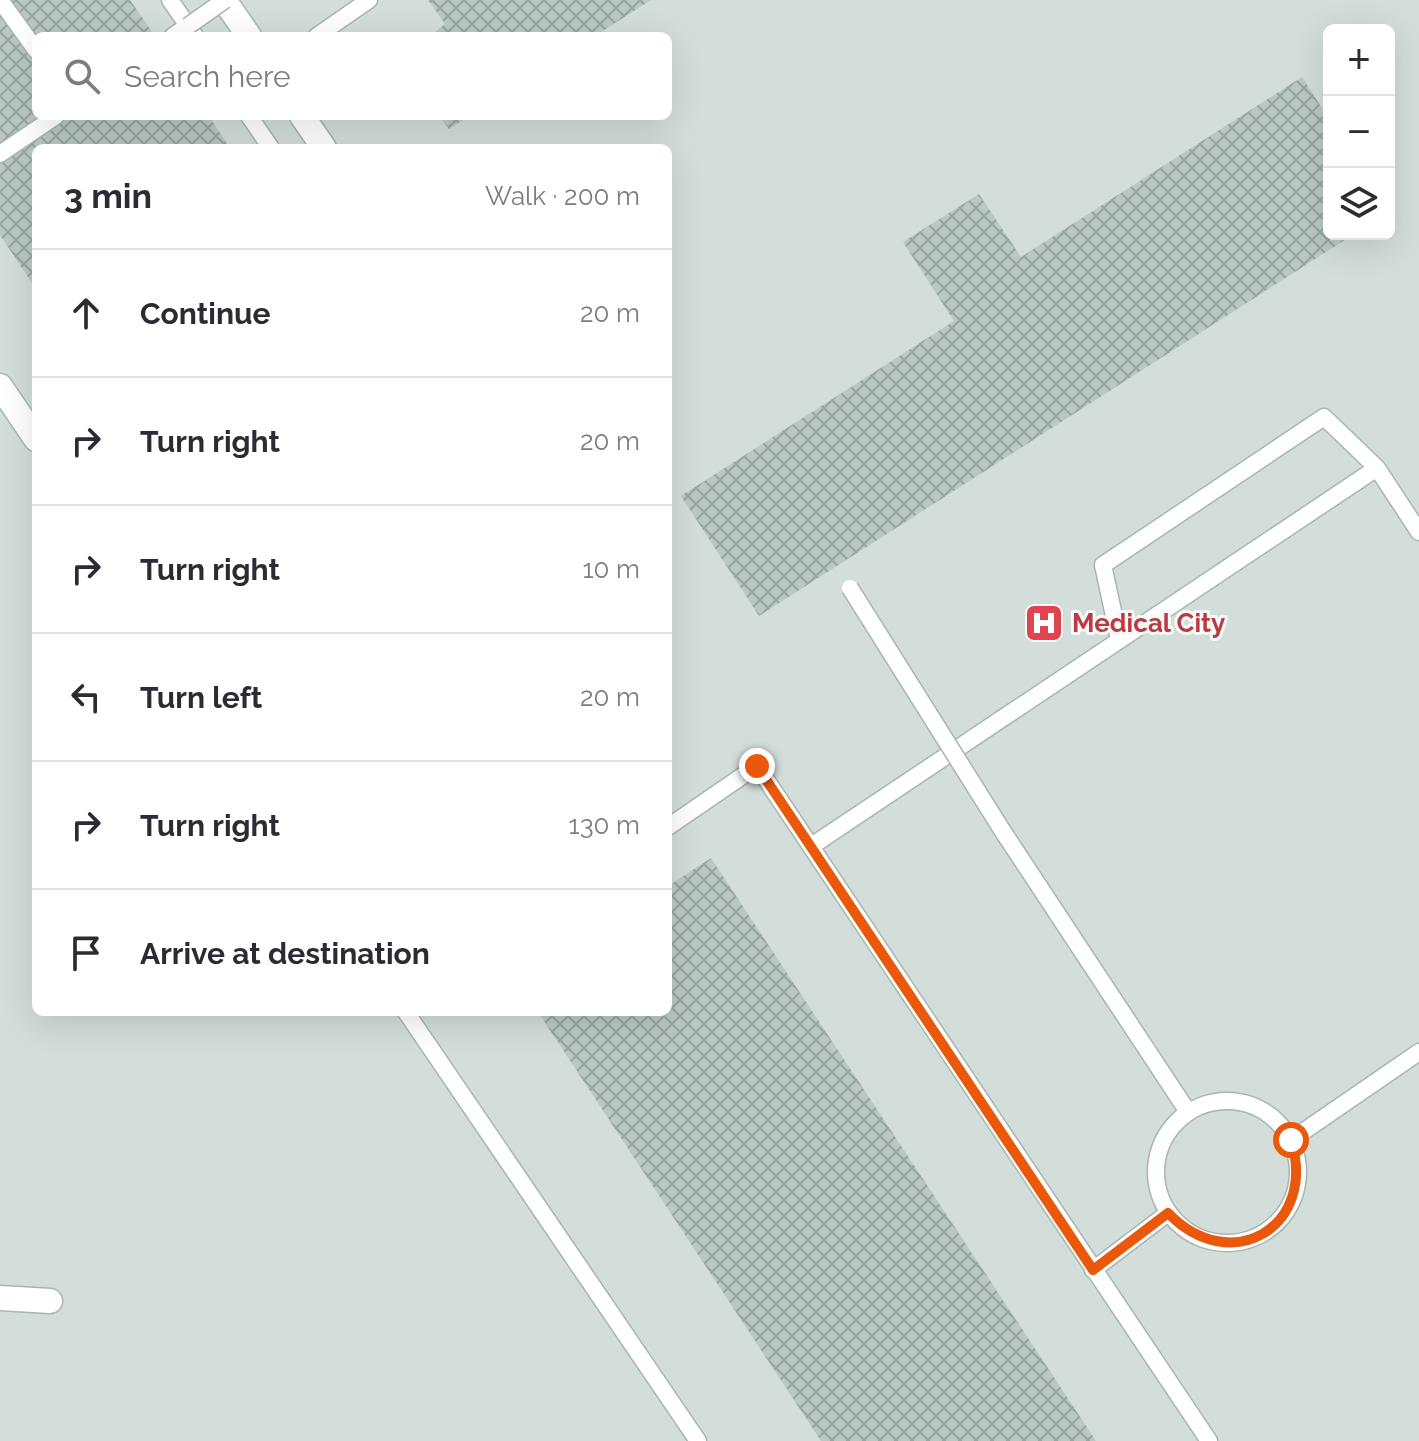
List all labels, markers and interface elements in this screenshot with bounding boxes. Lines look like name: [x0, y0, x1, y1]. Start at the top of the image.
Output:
map controls: [1323, 24, 1395, 240]
button: +: [1323, 24, 1395, 96]
search box: [32, 32, 672, 120]
icon: search: [60, 54, 104, 98]
text: Search here: [124, 59, 291, 94]
button: −: [1323, 96, 1395, 168]
button: layers: [1323, 168, 1395, 240]
text: 3 min: [64, 176, 152, 216]
text: Walk · 200 m: [485, 181, 640, 211]
icon: ahead: [64, 291, 108, 335]
text: Continue: [140, 296, 271, 331]
text: 20 m: [580, 298, 640, 328]
icon: right: [64, 419, 108, 463]
text: Turn right: [140, 424, 280, 459]
text: 20 m: [580, 426, 640, 456]
icon: right: [64, 547, 108, 591]
text: Turn right: [140, 552, 280, 587]
text: 10 m: [582, 554, 640, 584]
hospital icon: Medical City: [1023, 602, 1065, 644]
place label: Medical City: [1072, 608, 1225, 638]
icon: left: [64, 675, 108, 719]
text: Turn left: [140, 680, 262, 715]
text: 20 m: [580, 682, 640, 712]
route end: [739, 748, 775, 784]
icon: right: [64, 803, 108, 847]
text: Turn right: [140, 808, 280, 843]
text: 130 m: [569, 810, 640, 840]
icon: arrive: [64, 931, 108, 975]
text: Arrive at destination: [140, 936, 430, 971]
route start: [1273, 1122, 1309, 1158]

